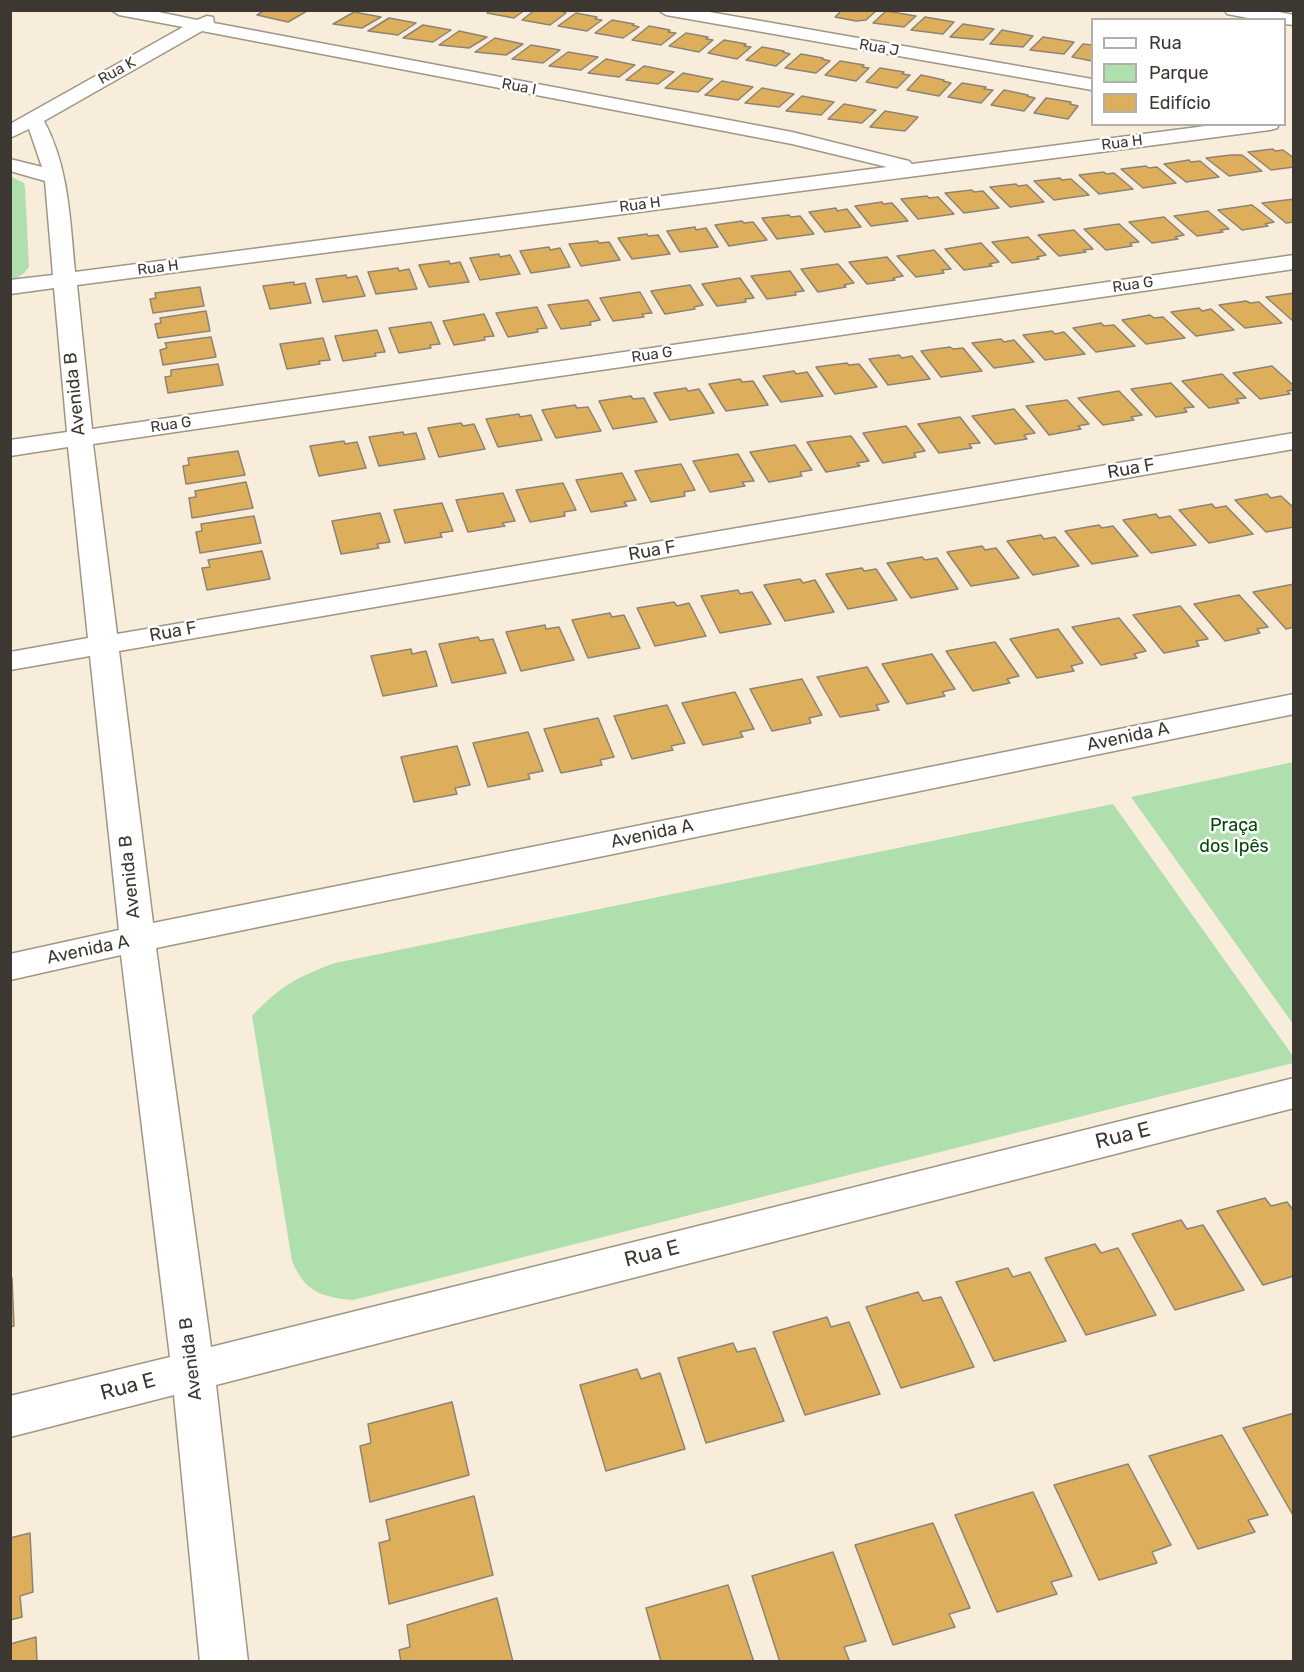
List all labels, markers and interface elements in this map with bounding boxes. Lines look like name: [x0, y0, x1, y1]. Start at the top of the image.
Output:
legend: [1091, 18, 1286, 126]
text: Rua: [1149, 32, 1182, 54]
street label: Rua J: [858, 36, 900, 60]
street label: Rua K: [95, 53, 139, 89]
text: Parque: [1149, 62, 1209, 84]
street label: Rua I: [500, 75, 538, 99]
text: Edifício: [1149, 92, 1211, 114]
street label: Rua H: [1100, 132, 1144, 154]
street label: Rua H: [618, 194, 662, 216]
street label: Rua H: [136, 257, 180, 279]
street label: Rua G: [1111, 273, 1155, 297]
street label: Rua G: [630, 343, 674, 367]
street label: Avenida B: [60, 351, 90, 437]
street label: Rua G: [149, 413, 193, 437]
street label: Rua F: [1106, 454, 1156, 484]
street label: Rua F: [627, 536, 677, 566]
street label: Rua F: [148, 617, 198, 647]
street label: Avenida A: [1085, 718, 1171, 756]
street label: Avenida A: [609, 815, 695, 853]
park label: Praça dos Ipês: [1199, 815, 1269, 858]
street label: Avenida B: [115, 834, 145, 920]
street label: Avenida A: [45, 931, 131, 969]
street label: Rua E: [1093, 1117, 1153, 1155]
street label: Rua E: [622, 1235, 682, 1273]
street label: Avenida B: [175, 1316, 207, 1402]
street label: Rua E: [98, 1368, 158, 1406]

